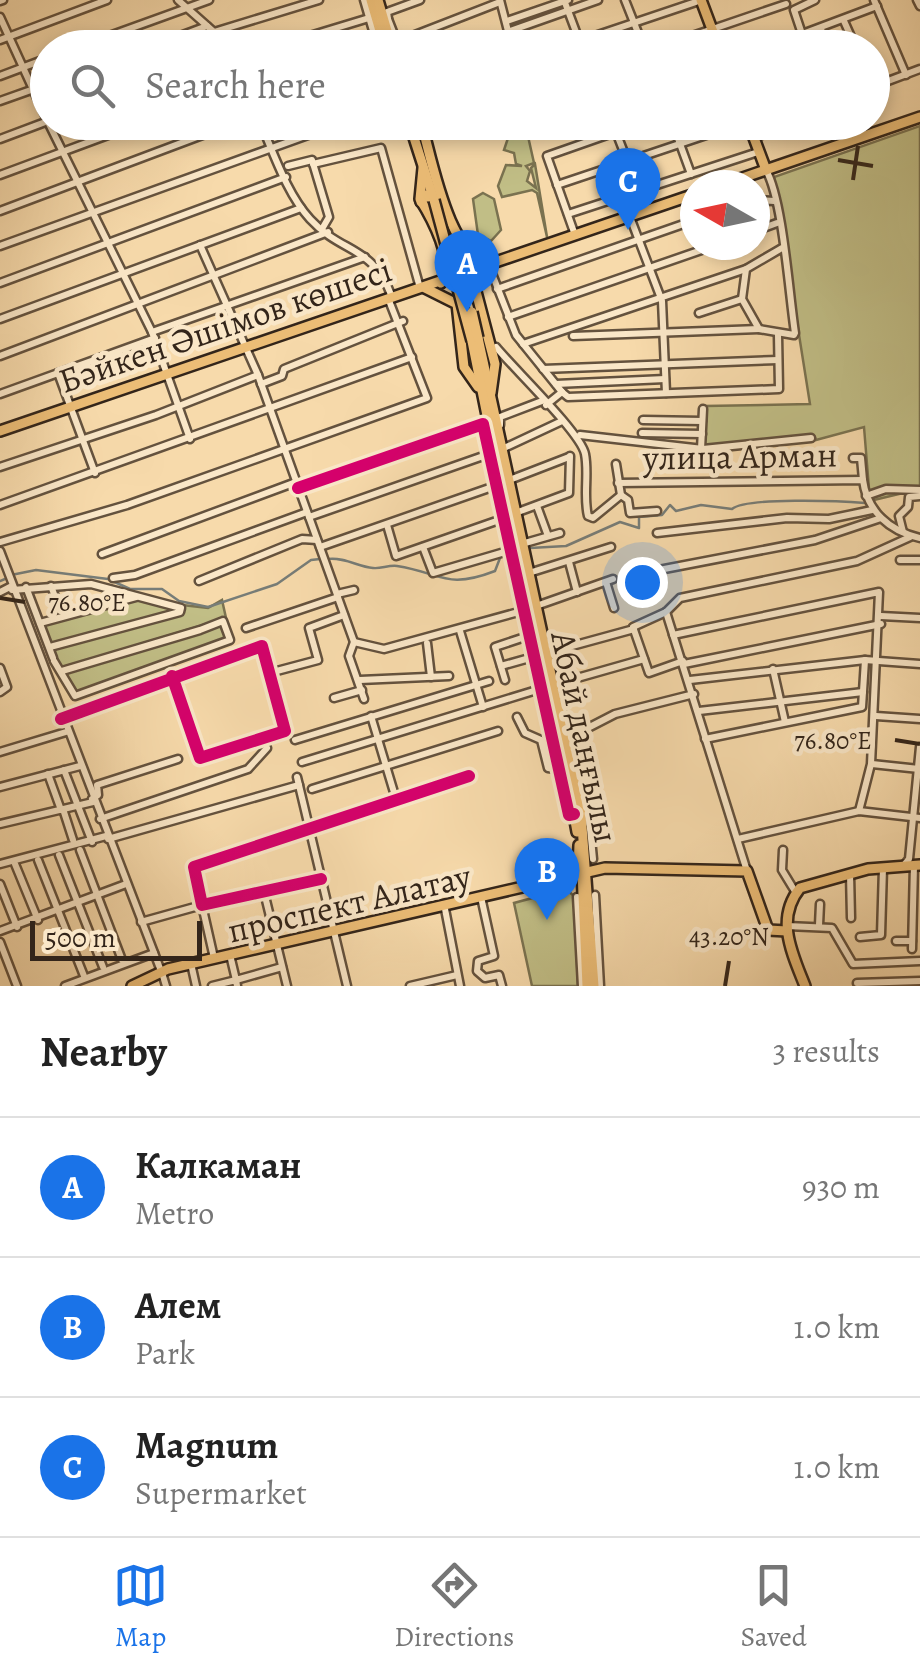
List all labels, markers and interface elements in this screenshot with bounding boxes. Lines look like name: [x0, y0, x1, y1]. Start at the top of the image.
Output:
search box: [30, 30, 890, 140]
icon: search: [65, 58, 120, 113]
text: Search here: [145, 59, 326, 111]
pin: C: [596, 148, 660, 230]
north arrow: [680, 170, 770, 260]
pin: A: [434, 230, 500, 312]
street label: Бәйкен Әшімов көшесі: [52, 245, 398, 405]
street label: улица Арман: [641, 430, 838, 482]
your location: [617, 557, 668, 608]
text: 76.80°E: [48, 586, 126, 620]
street label: Абай даңғылы: [539, 626, 631, 847]
text: 76.80°E: [794, 724, 872, 758]
pin: B: [514, 838, 580, 920]
street label: проспект Алатау: [223, 852, 476, 954]
scale bar: [30, 916, 202, 960]
text: 500 m: [45, 919, 116, 957]
text: 43.20°N: [689, 920, 769, 954]
text: Nearby: [40, 1023, 167, 1080]
text: 3 results: [773, 1029, 880, 1073]
text: Калкаман: [135, 1139, 302, 1191]
text: A: [62, 1165, 83, 1209]
text: 930 m: [802, 1165, 880, 1209]
text: Metro: [135, 1191, 214, 1235]
text: Алем: [135, 1279, 222, 1331]
text: B: [62, 1305, 83, 1349]
text: 1.0 km: [793, 1305, 880, 1349]
text: Park: [135, 1331, 195, 1375]
text: Magnum: [135, 1419, 278, 1471]
text: C: [63, 1445, 82, 1489]
text: 1.0 km: [793, 1445, 880, 1489]
text: Supermarket: [135, 1471, 307, 1515]
tab: Map: [113, 1558, 168, 1656]
tab: Directions: [394, 1558, 514, 1656]
tab: Saved: [741, 1558, 807, 1656]

